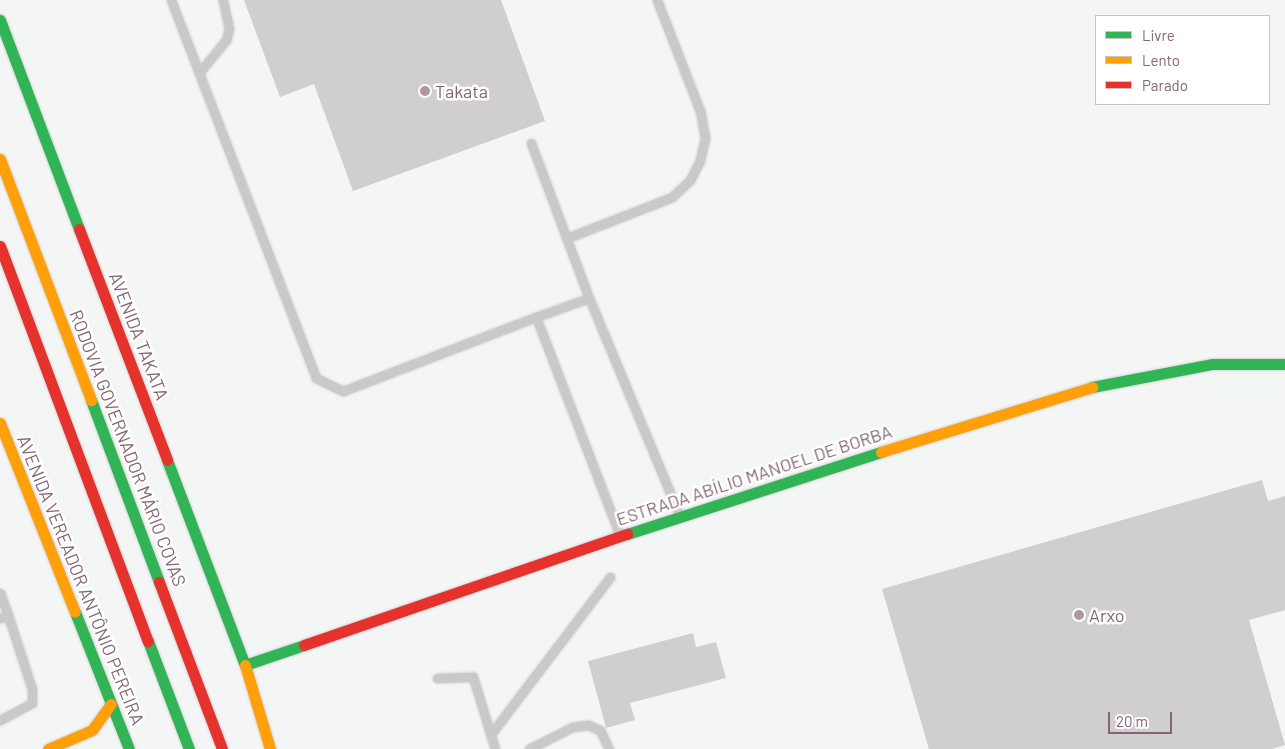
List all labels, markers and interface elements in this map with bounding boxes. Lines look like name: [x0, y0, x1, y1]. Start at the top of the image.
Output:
legend: [1095, 15, 1270, 105]
text: Livre: [1142, 26, 1175, 44]
text: Lento: [1142, 51, 1180, 69]
text: Parado: [1142, 76, 1188, 94]
place label: Takata: [435, 80, 488, 102]
marker: Takata: [419, 85, 431, 97]
street label: AVENIDA TAKATA: [105, 269, 173, 403]
street label: RODOVIA GOVERNADOR MÁRIO COVAS: [65, 307, 191, 589]
street label: ESTRADA ABÍLIO MANOEL DE BORBA: [614, 420, 894, 530]
street label: AVENIDA VEREADOR ANTÔNIO PEREIRA: [13, 432, 149, 728]
place label: Arxo: [1089, 604, 1124, 626]
marker: Arxo: [1073, 609, 1085, 621]
scale bar: [1110, 702, 1174, 734]
text: 20 m: [1116, 712, 1148, 730]

